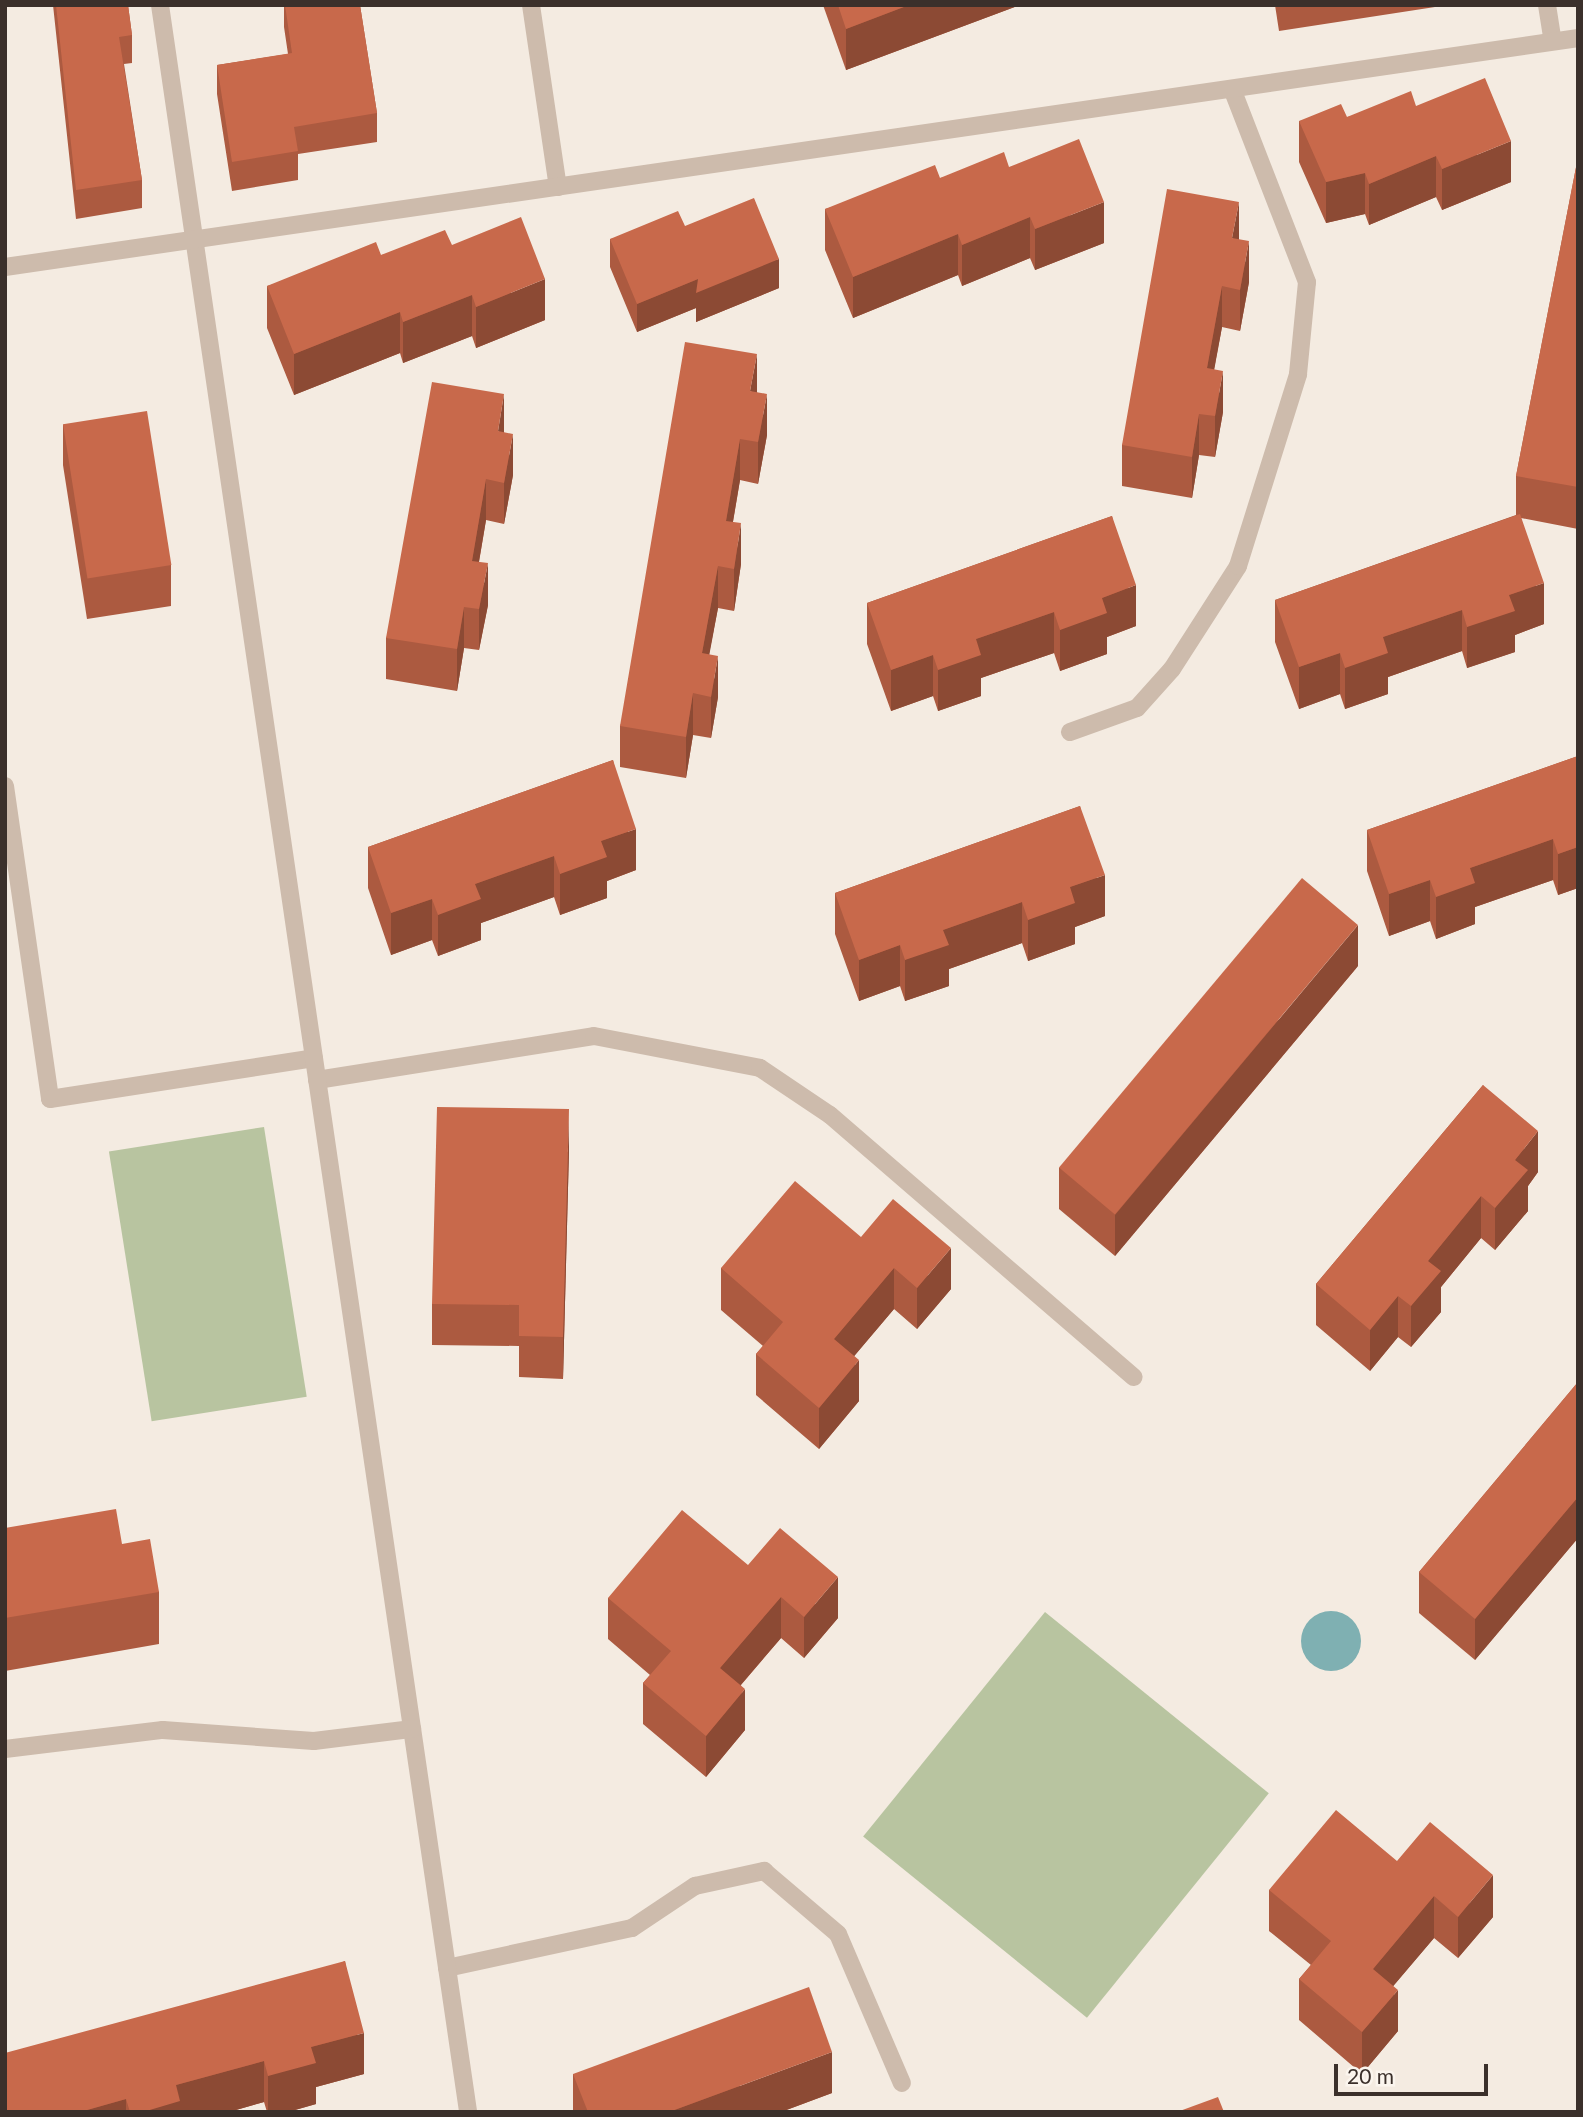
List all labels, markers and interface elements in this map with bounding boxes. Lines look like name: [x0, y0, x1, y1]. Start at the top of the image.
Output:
scale bar: [1338, 2050, 1492, 2094]
text: 20 m: [1347, 2063, 1394, 2088]

